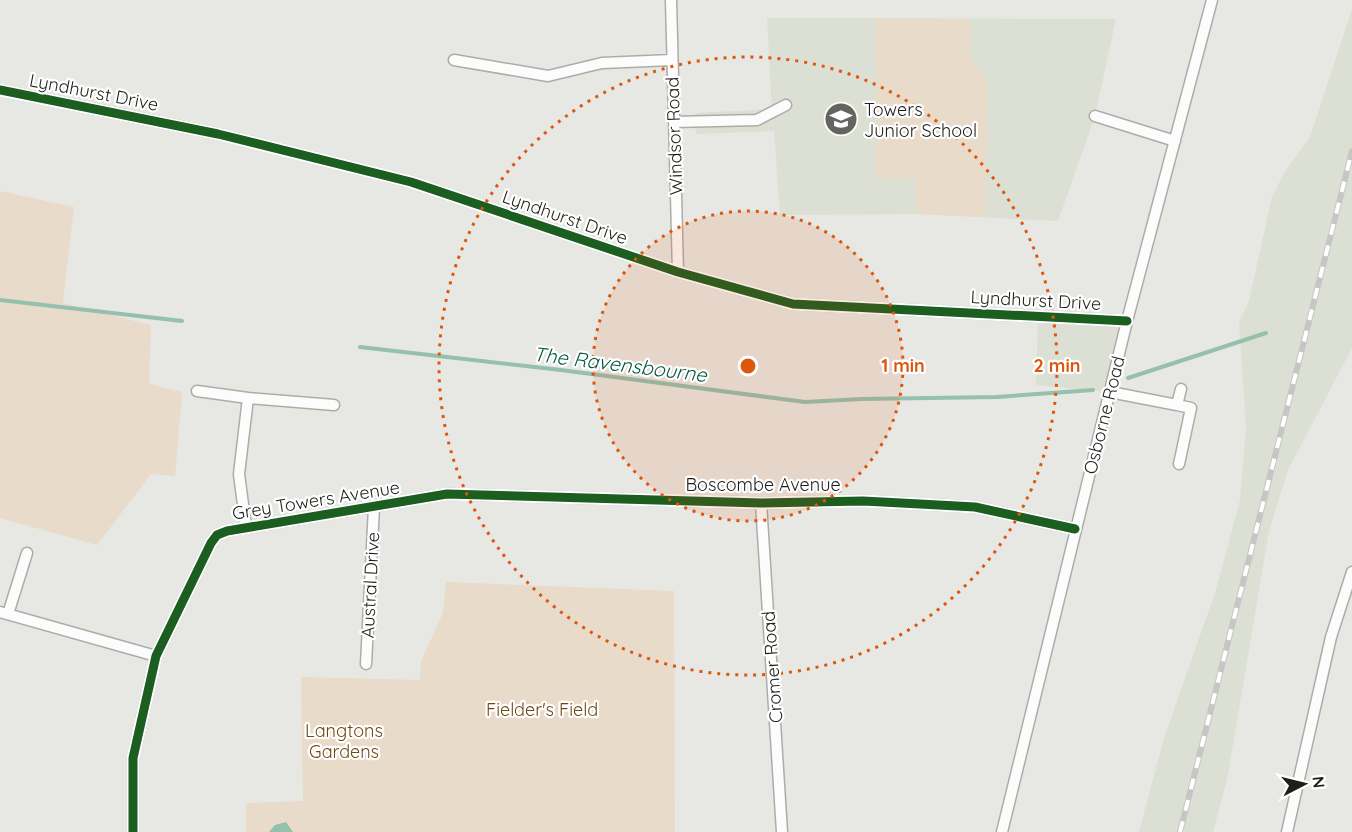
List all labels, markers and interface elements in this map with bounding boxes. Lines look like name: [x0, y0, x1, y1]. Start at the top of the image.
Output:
street label: Lyndhurst Drive: [28, 68, 160, 116]
street label: Windsor Road: [660, 76, 688, 196]
place label: Towers Junior School: [864, 98, 977, 142]
school or university icon: Towers Junior School: [823, 101, 859, 137]
street label: Lyndhurst Drive: [499, 185, 631, 249]
street label: Lyndhurst Drive: [970, 285, 1102, 315]
water label: The Ravensbourne: [532, 341, 709, 387]
street label: Osborne Road: [1078, 353, 1130, 477]
text: 1 min: [881, 354, 925, 377]
text: 2 min: [1034, 354, 1080, 377]
centre of rings: [738, 356, 758, 376]
street label: Boscombe Avenue: [685, 473, 841, 496]
street label: Grey Towers Avenue: [231, 475, 401, 525]
street label: Austral Drive: [356, 531, 384, 639]
street label: Cromer Road: [757, 610, 787, 724]
park label: Fielder's Field: [486, 698, 598, 721]
park label: Langtons Gardens: [305, 719, 383, 763]
north arrow: [1274, 754, 1334, 814]
text: N: [1308, 775, 1330, 789]

